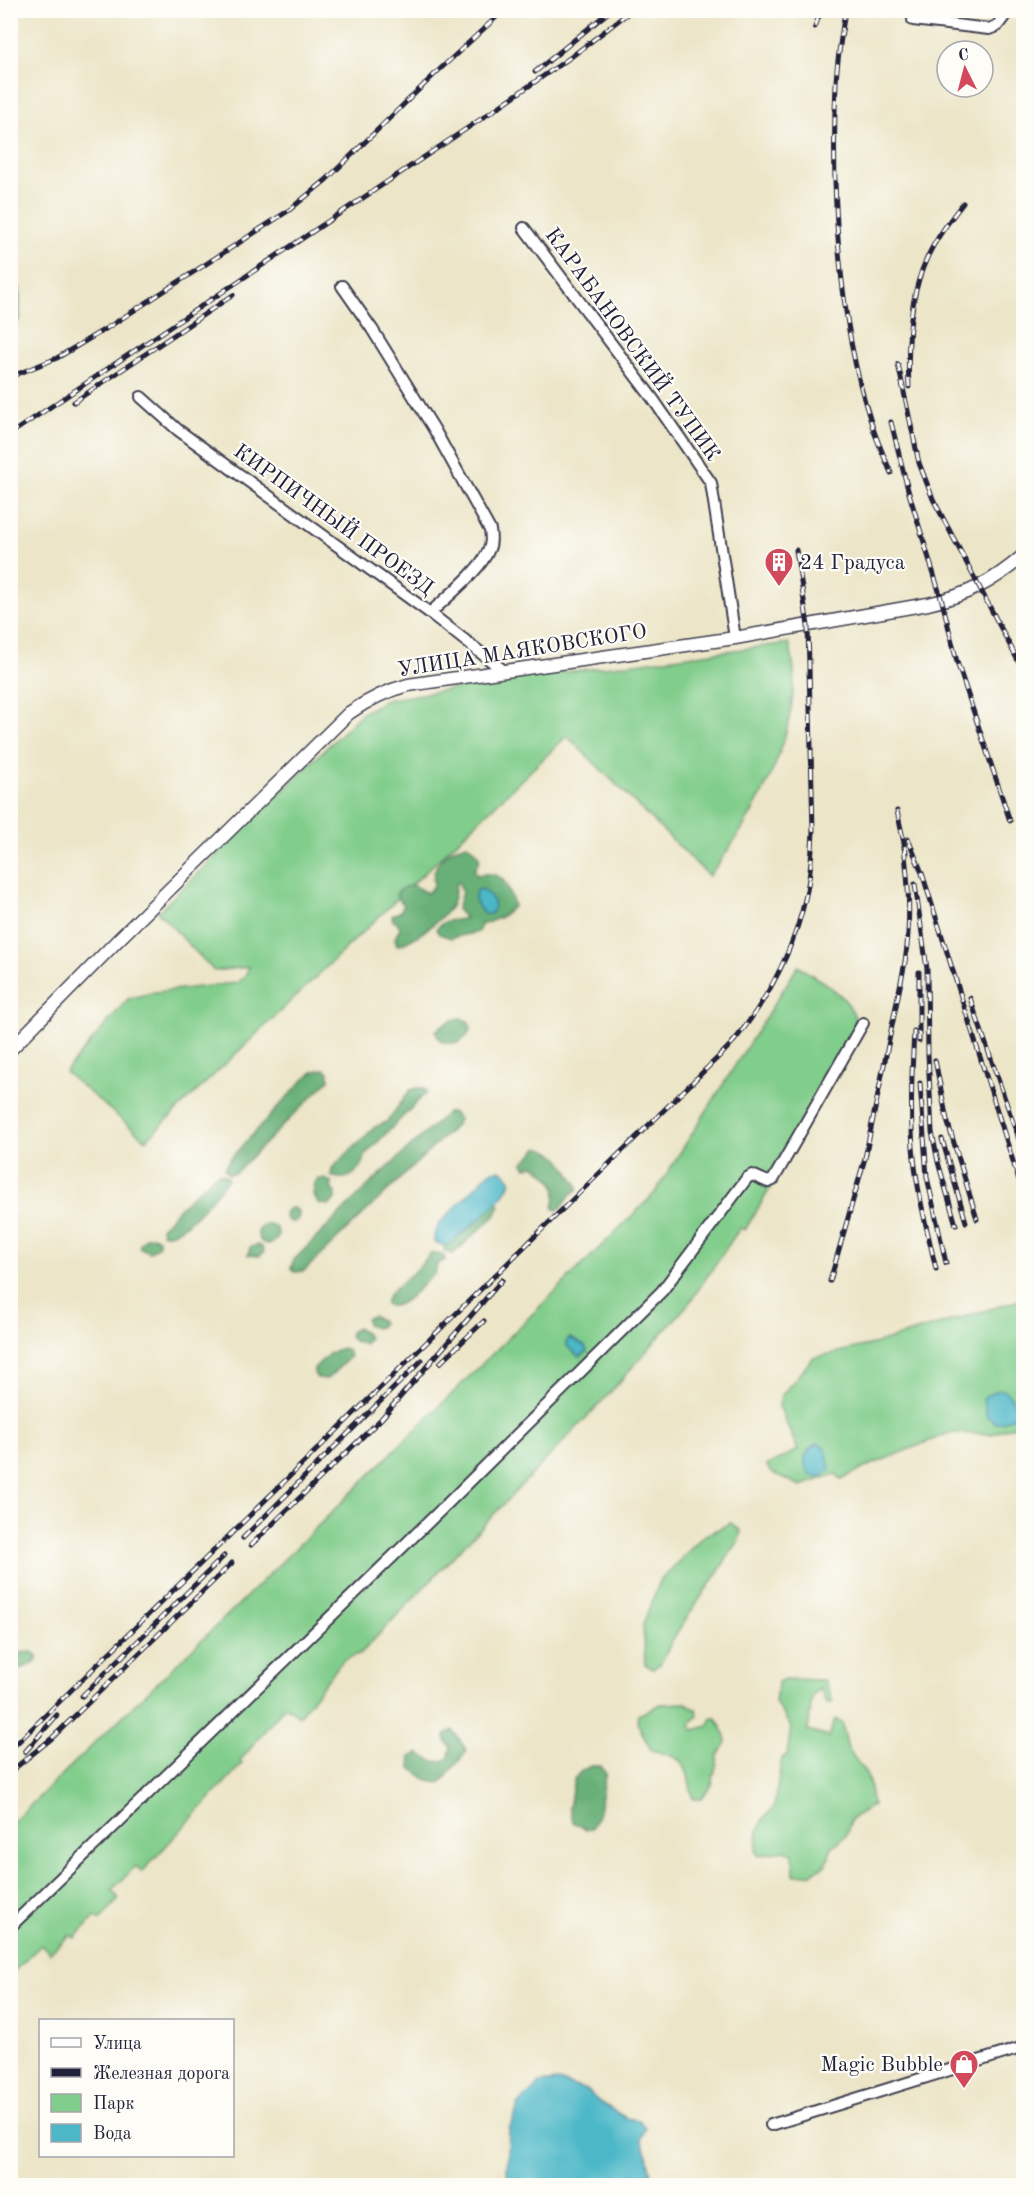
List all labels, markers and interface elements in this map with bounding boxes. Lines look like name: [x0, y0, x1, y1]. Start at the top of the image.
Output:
north arrow: [935, 39, 995, 99]
text: С: [958, 48, 970, 65]
street label: КАРАБАНОВСКИЙ ТУПИК: [540, 222, 727, 465]
street label: КИРПИЧНЫЙ ПРОЕЗД: [229, 437, 440, 600]
building icon: 24 Градуса: [763, 546, 795, 588]
place label: 24 Градуса: [800, 553, 905, 574]
street label: УЛИЦА МАЯКОВСКОГО: [396, 621, 648, 682]
legend: [39, 2019, 234, 2157]
text: Улица: [93, 2035, 142, 2053]
shop icon: Magic Bubble: [948, 2048, 980, 2090]
place label: Magic Bubble: [820, 2055, 943, 2076]
text: Железная дорога: [93, 2065, 230, 2083]
text: Парк: [93, 2095, 134, 2113]
text: Вода: [93, 2125, 132, 2143]

